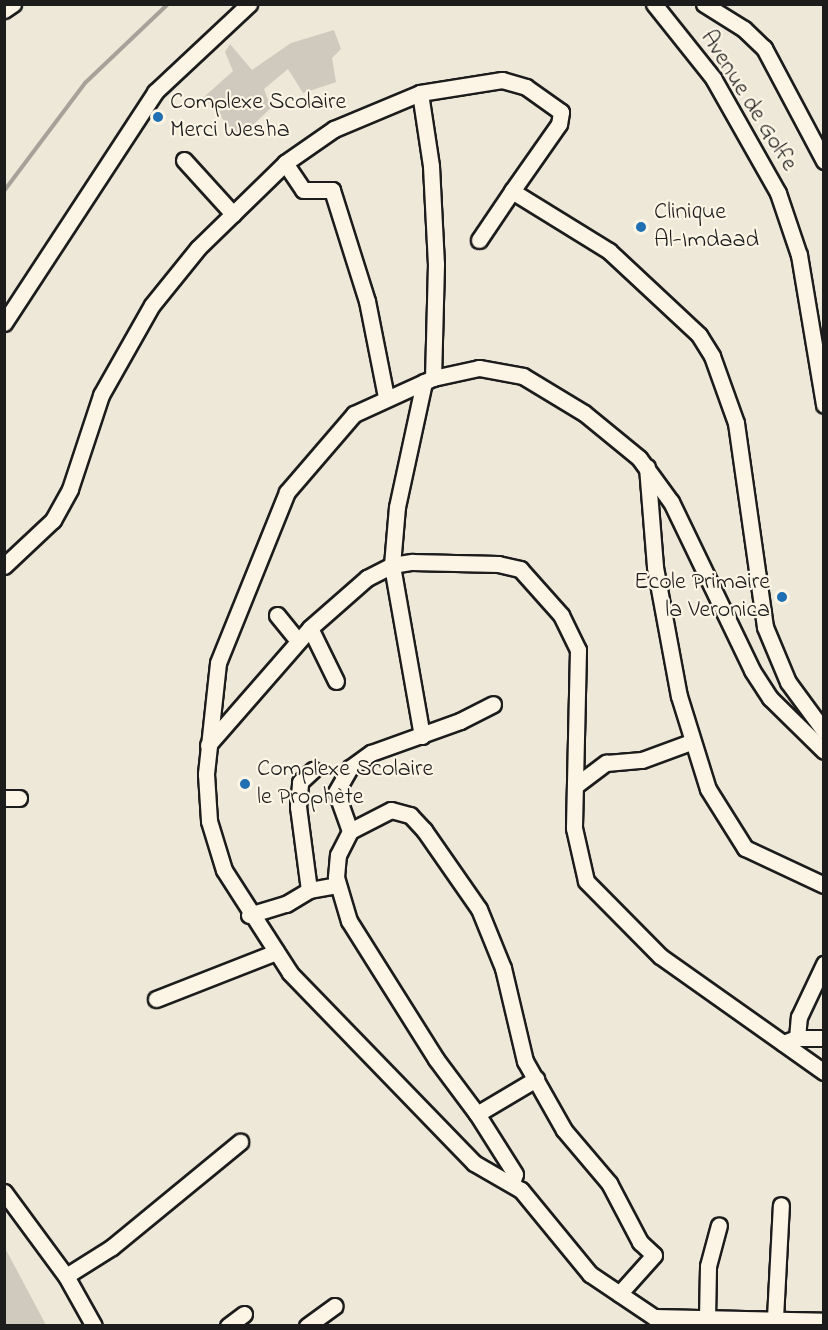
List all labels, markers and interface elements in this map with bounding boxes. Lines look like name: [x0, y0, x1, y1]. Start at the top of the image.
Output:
street label: Avenue de Golfe: [693, 25, 803, 177]
place label: Complexe Scolaire Merci Wesha: [170, 89, 346, 145]
marker: Complexe Scolaire Merci Wesha: [151, 110, 165, 124]
place label: Clinique Al-Imdaad: [654, 199, 759, 255]
marker: Clinique Al-Imdaad: [632, 218, 650, 236]
place label: Ecole Primaire la Veronica: [634, 569, 770, 625]
marker: Ecole Primaire la Veronica: [775, 590, 789, 604]
place label: Complexe Scolaire le Prophète: [257, 756, 433, 812]
marker: Complexe Scolaire le Prophète: [238, 777, 252, 791]

